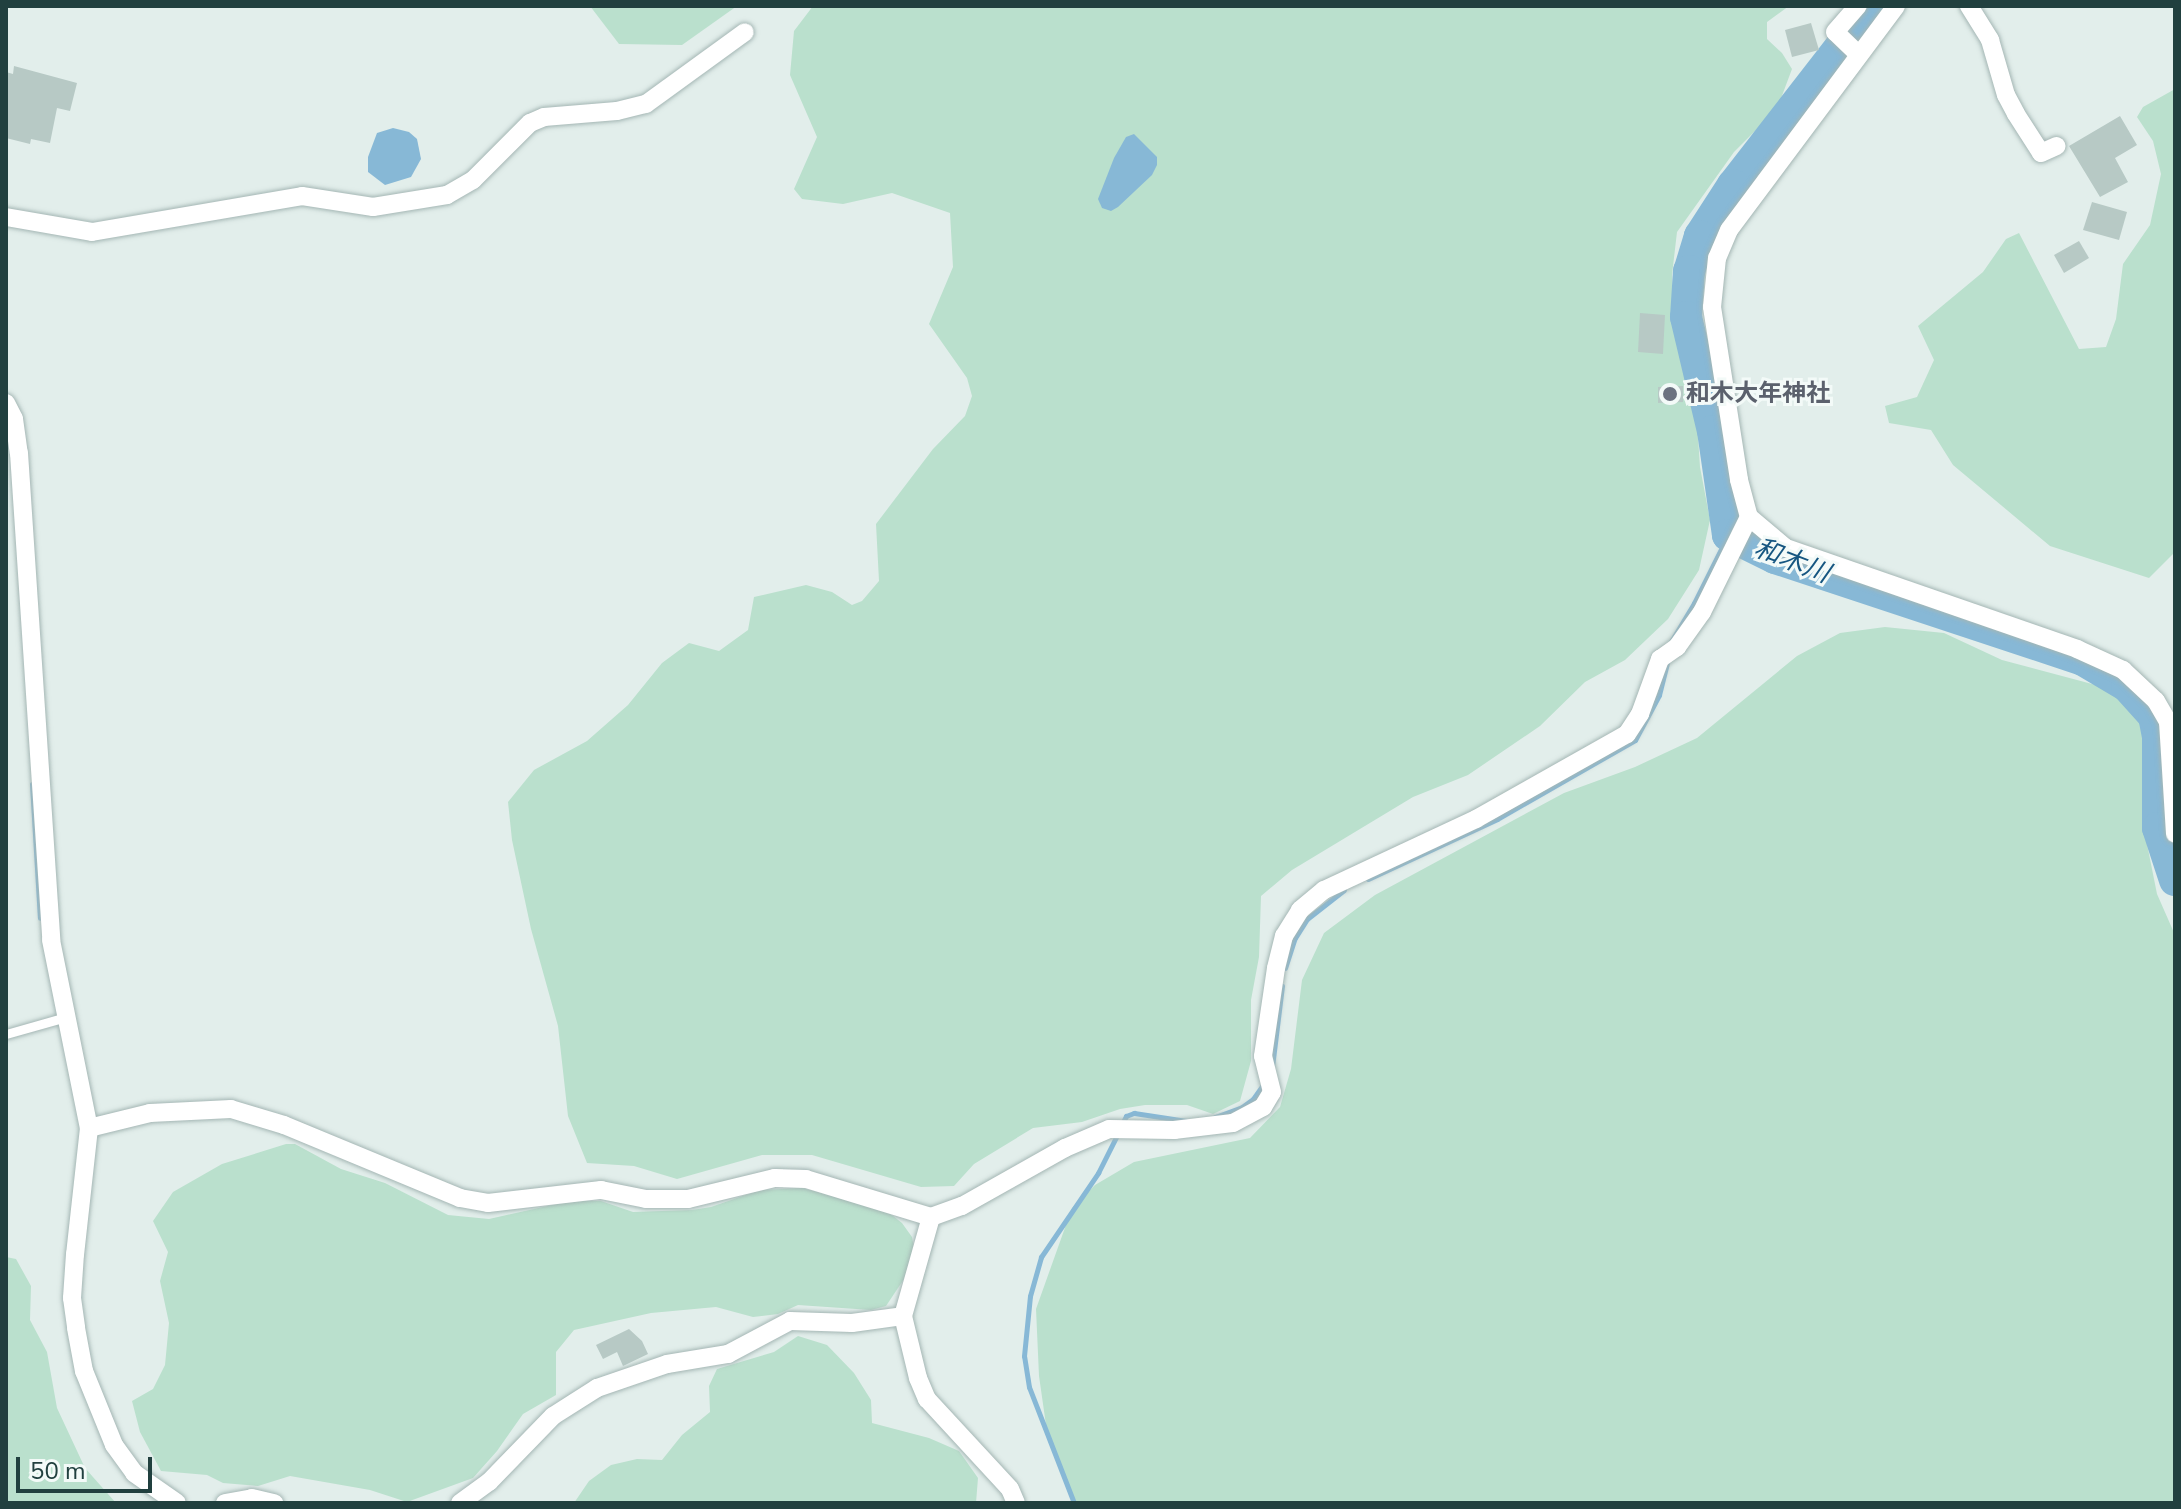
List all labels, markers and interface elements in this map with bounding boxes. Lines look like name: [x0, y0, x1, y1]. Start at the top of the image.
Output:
place label: 和木大年神社: [1686, 380, 1830, 408]
marker: 和木大年神社: [1661, 385, 1679, 403]
water label: 和木川: [1750, 532, 1834, 590]
scale bar: [20, 1441, 156, 1491]
text: 50 m: [30, 1455, 86, 1487]

